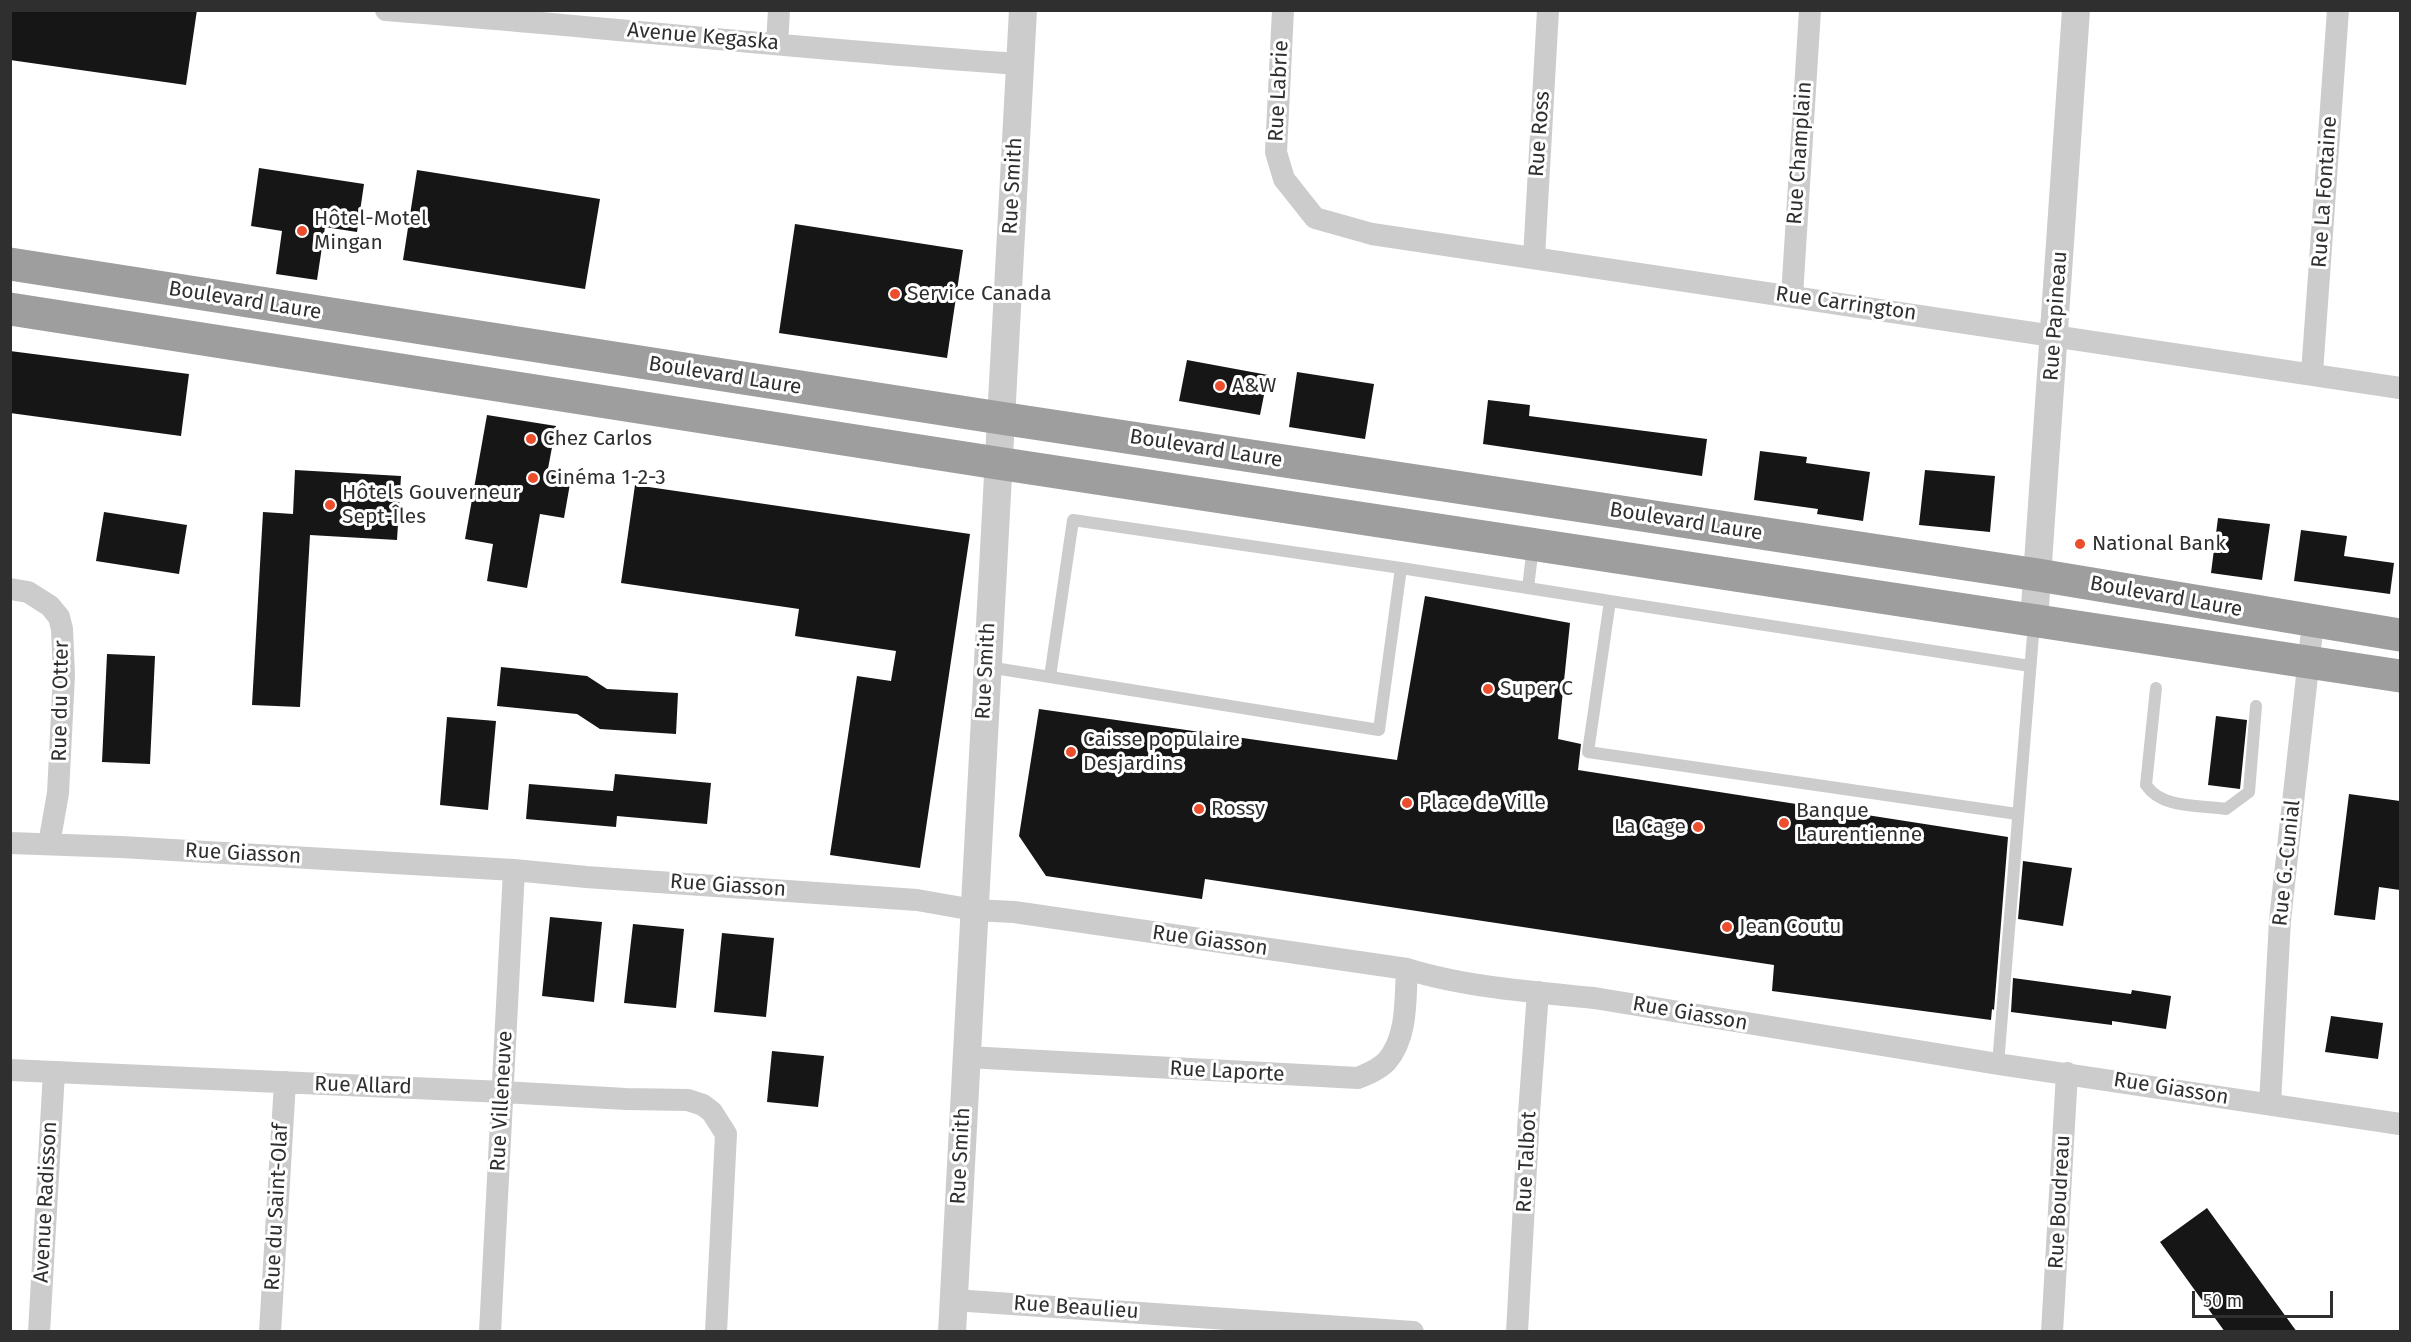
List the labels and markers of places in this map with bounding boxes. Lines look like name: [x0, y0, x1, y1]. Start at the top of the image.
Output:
place label: Hôtel-Motel Mingan: [314, 206, 427, 256]
marker: Hôtel-Motel Mingan: [295, 224, 309, 238]
place label: Service Canada: [907, 281, 1052, 307]
marker: Service Canada: [888, 287, 902, 301]
place label: A&W: [1232, 373, 1276, 399]
marker: A&W: [1213, 379, 1227, 393]
place label: Chez Carlos: [543, 426, 652, 452]
marker: Chez Carlos: [524, 432, 538, 446]
place label: Cinéma 1-2-3: [545, 465, 666, 491]
marker: Cinéma 1-2-3: [526, 471, 540, 485]
place label: Hôtels Gouverneur Sept-Îles: [342, 480, 520, 530]
marker: Hôtels Gouverneur Sept-Îles: [323, 498, 337, 512]
place label: National Bank: [2092, 531, 2226, 557]
marker: National Bank: [2073, 537, 2087, 551]
place label: Super C: [1500, 676, 1573, 702]
marker: Super C: [1481, 682, 1495, 696]
place label: Caisse populaire Desjardins: [1083, 727, 1240, 777]
marker: Caisse populaire Desjardins: [1064, 745, 1078, 759]
place label: Place de Ville: [1419, 790, 1546, 816]
place label: Rossy: [1211, 796, 1265, 822]
marker: Place de Ville: [1400, 796, 1414, 810]
place label: Banque Laurentienne: [1796, 798, 1922, 848]
marker: Rossy: [1192, 802, 1206, 816]
place label: La Cage: [1614, 814, 1686, 840]
marker: Banque Laurentienne: [1777, 816, 1791, 830]
marker: La Cage: [1691, 820, 1705, 834]
place label: Jean Coutu: [1739, 914, 1842, 940]
marker: Jean Coutu: [1720, 920, 1734, 934]

